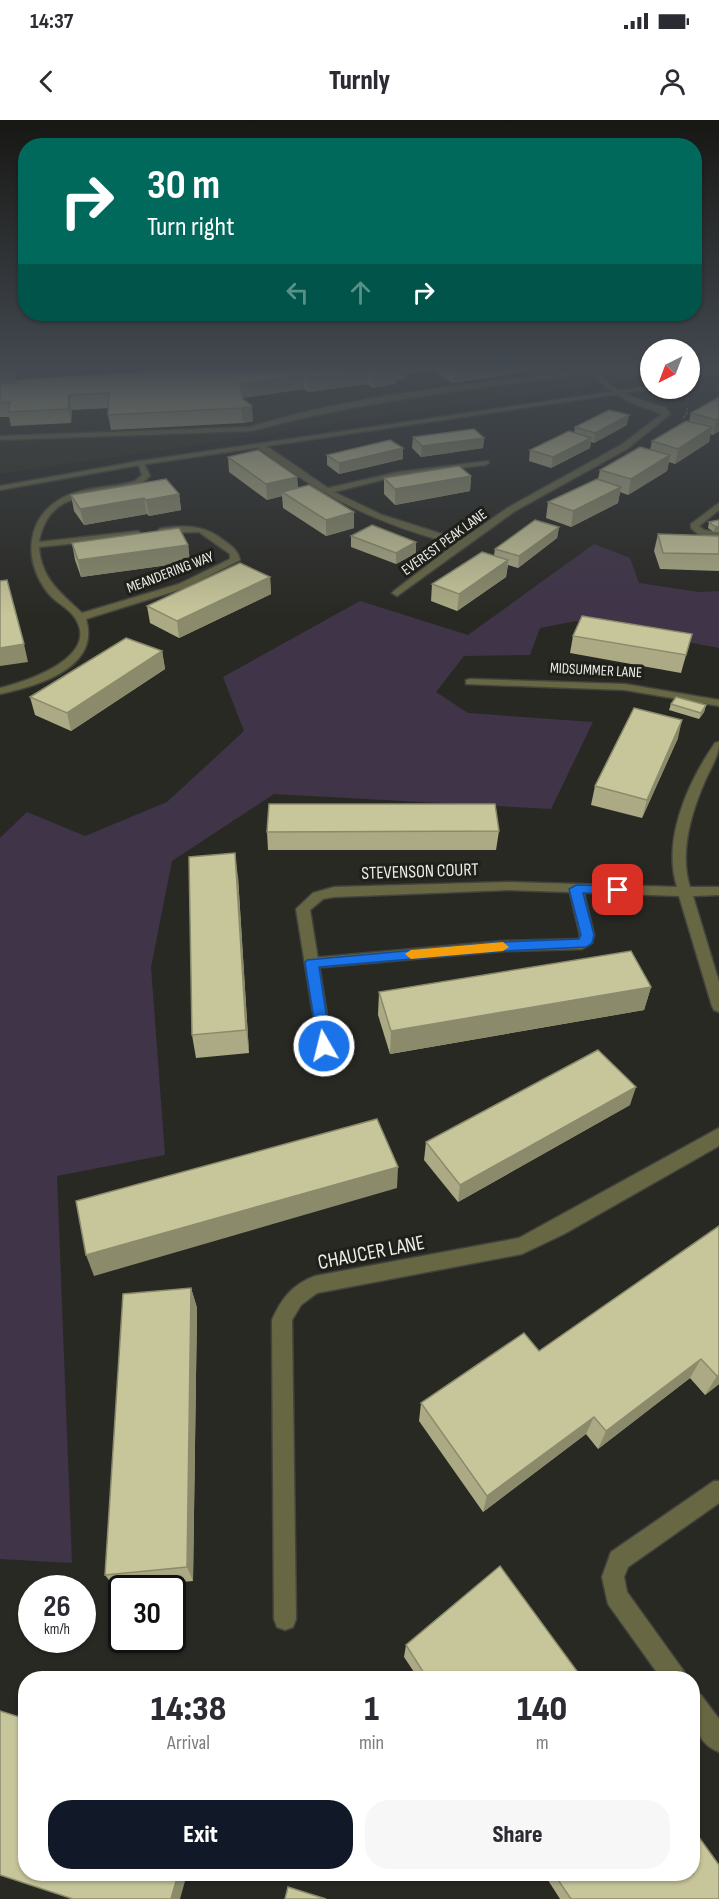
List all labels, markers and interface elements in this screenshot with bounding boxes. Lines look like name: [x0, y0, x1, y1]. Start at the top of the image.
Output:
text: 14:37: [30, 8, 73, 35]
icon: back: [30, 65, 63, 98]
text: Turnly: [329, 65, 390, 97]
icon: person: [656, 65, 689, 98]
text: 30 m: [147, 160, 220, 211]
icon: right: [48, 162, 126, 240]
text: Turn right: [147, 211, 234, 243]
icon: left: [281, 276, 314, 309]
icon: ahead: [344, 276, 377, 309]
icon: right: [407, 276, 440, 309]
north arrow: [640, 339, 700, 399]
map controls: [640, 339, 700, 399]
street label: EVEREST PEAK LANE: [398, 505, 491, 580]
street label: MEANDERING WAY: [124, 547, 217, 598]
street label: MIDSUMMER LANE: [549, 659, 643, 682]
street label: STEVENSON COURT: [361, 859, 479, 884]
pin: [592, 864, 643, 915]
icon: arrive: [601, 873, 634, 906]
position arrow: [292, 1014, 356, 1078]
street label: CHAUCER LANE: [316, 1230, 427, 1275]
speed limit sign: 30: [108, 1575, 186, 1653]
text: 26: [43, 1589, 71, 1625]
text: km/h: [44, 1620, 70, 1639]
text: 14:38: [151, 1688, 226, 1731]
text: 1: [364, 1688, 379, 1731]
text: 140: [517, 1688, 567, 1731]
text: Arrival: [167, 1731, 210, 1755]
text: min: [359, 1731, 384, 1755]
text: m: [536, 1731, 548, 1755]
button: Exit: [48, 1800, 353, 1869]
button: Share: [365, 1800, 670, 1869]

